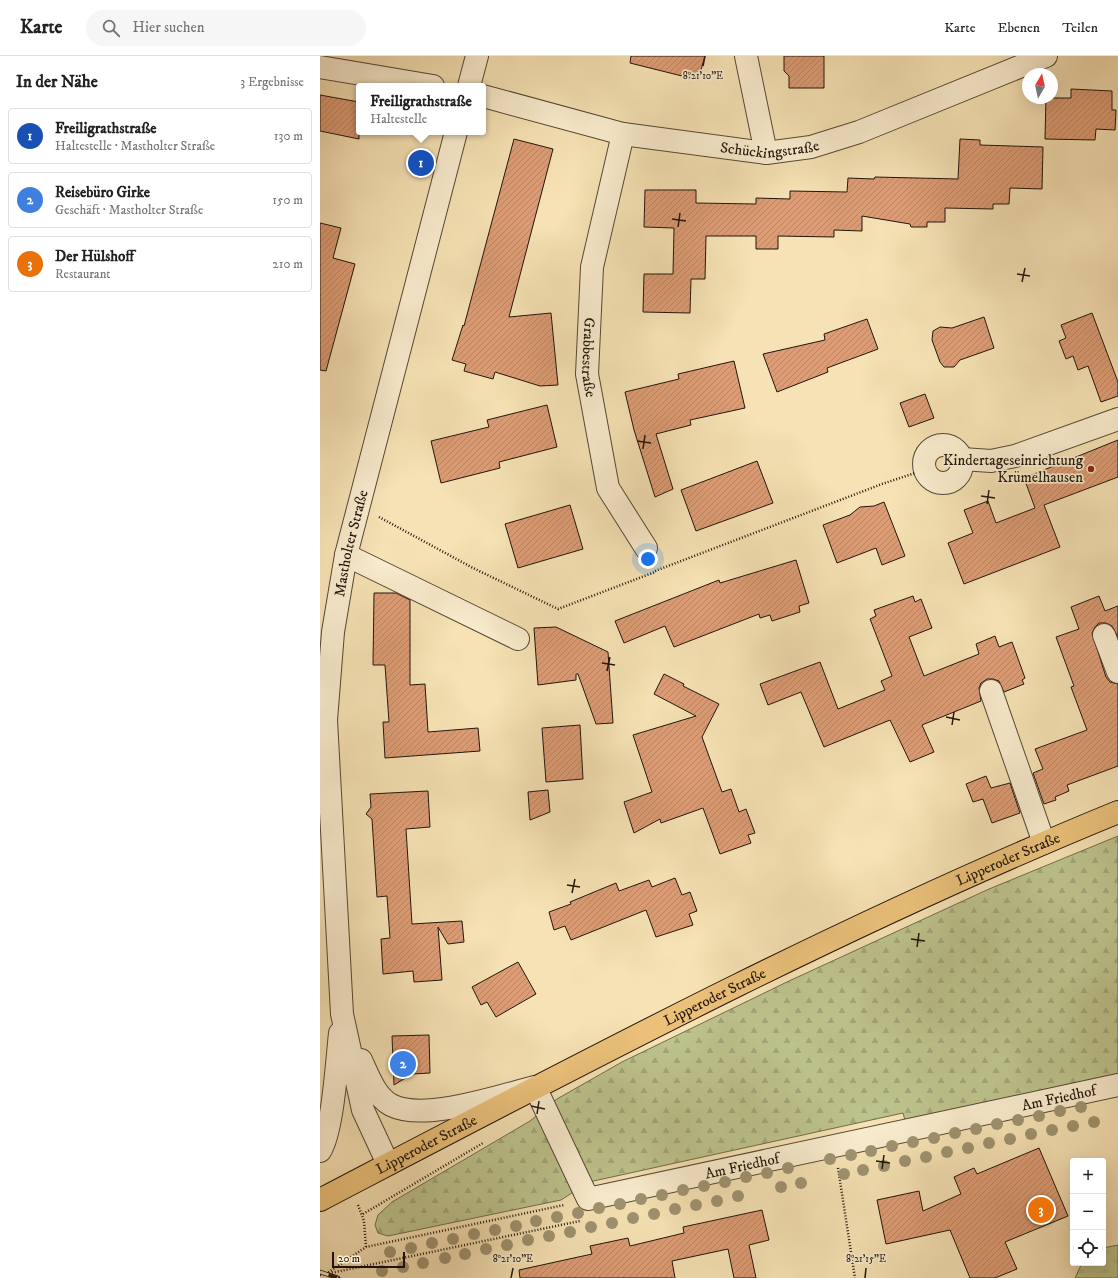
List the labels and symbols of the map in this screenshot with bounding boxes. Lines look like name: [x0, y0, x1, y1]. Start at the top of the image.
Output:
north arrow: [1022, 68, 1058, 104]
text: 8°21'10"E: [683, 70, 723, 82]
street label: Schückingstraße: [719, 136, 821, 163]
pin: 1: [408, 148, 434, 178]
street label: Grabbestraße: [577, 317, 601, 399]
place label: Kindertageseinrichtung Krümelhausen: [943, 451, 1084, 487]
marker: Kindertageseinrichtung Krümelhausen: [1086, 464, 1096, 474]
street label: Mastholter Straße: [330, 488, 372, 598]
your location: [638, 549, 658, 569]
street label: Lipperoder Straße: [953, 828, 1063, 890]
street label: Lipperoder Straße: [661, 963, 769, 1030]
pin: 2: [390, 1049, 416, 1079]
street label: Am Friedhof: [1020, 1080, 1100, 1115]
street label: Lipperoder Straße: [373, 1110, 480, 1179]
street label: Am Friedhof: [703, 1148, 783, 1183]
pin: 3: [1028, 1195, 1054, 1225]
scale bar: [332, 1250, 405, 1269]
text: 8°21'10"E: [493, 1253, 533, 1265]
text: 8°21'15"E: [846, 1253, 886, 1265]

